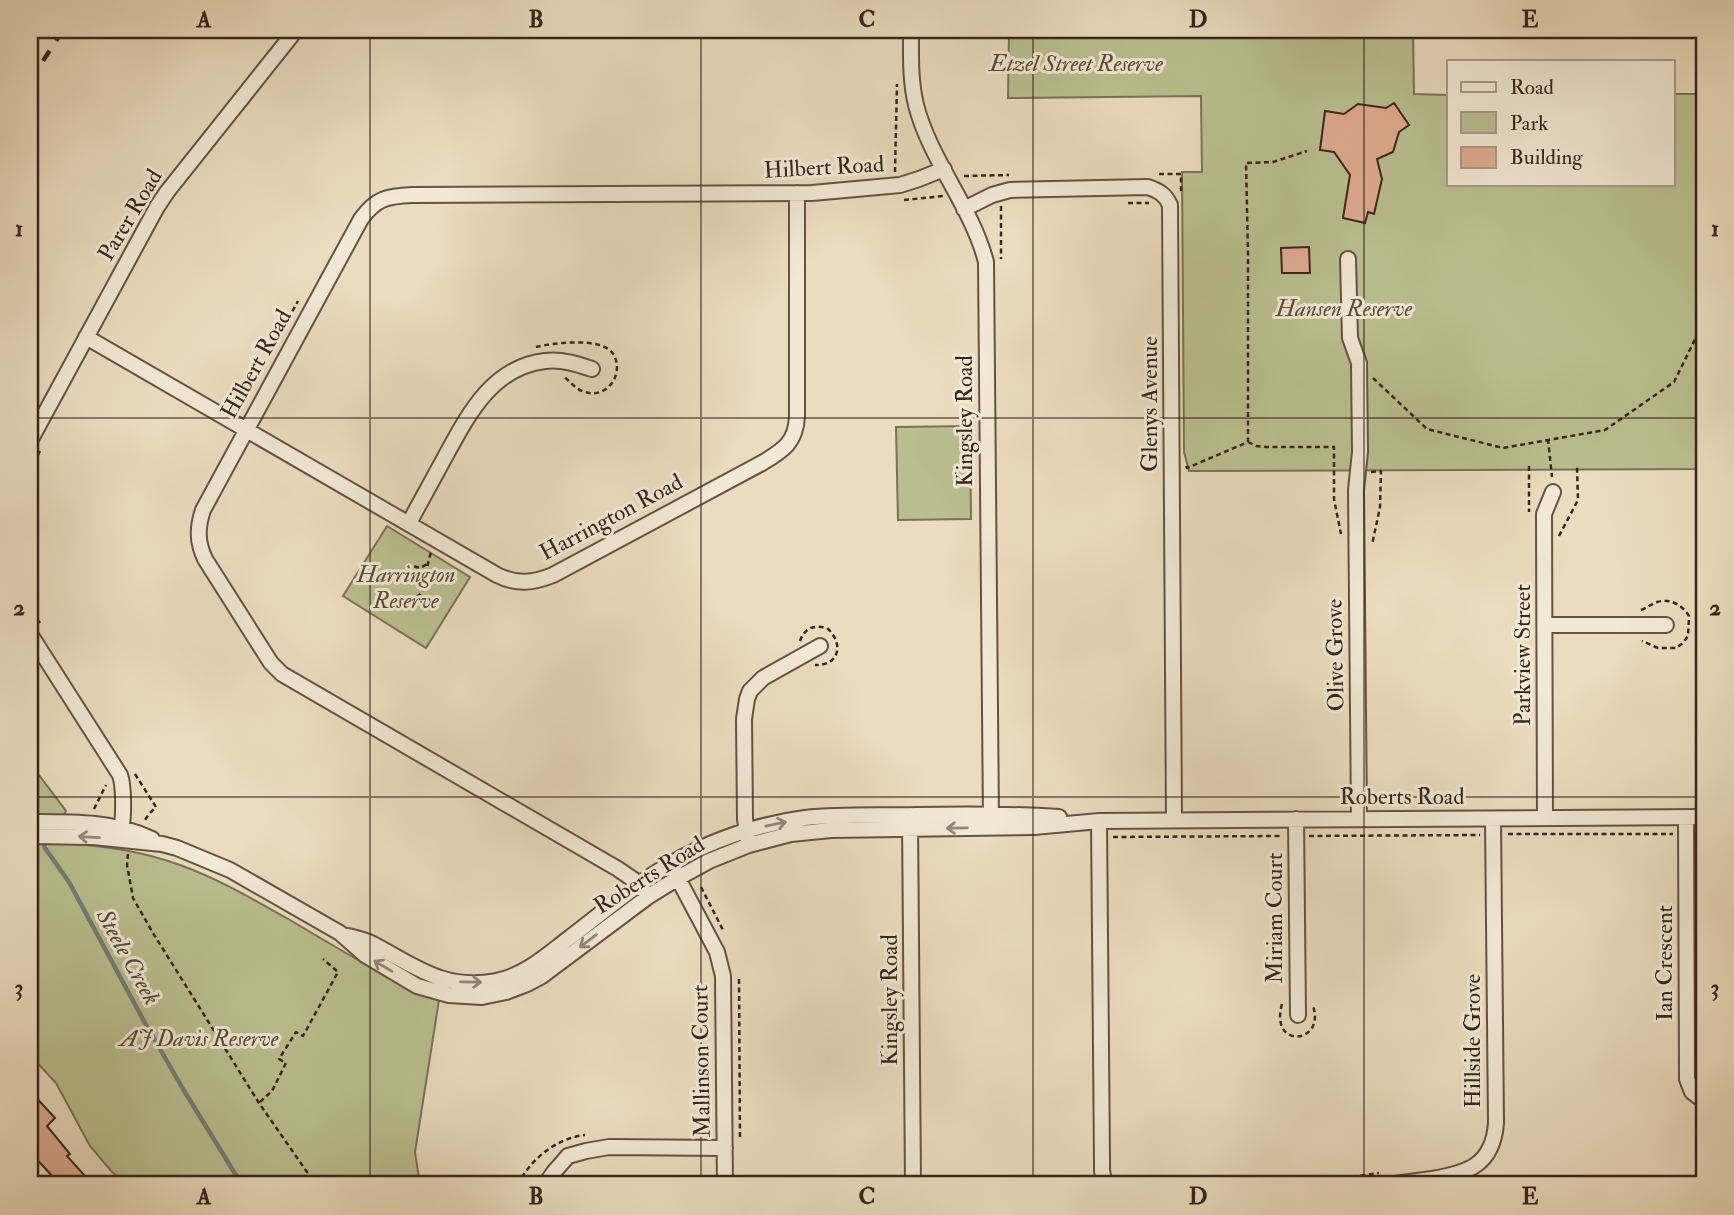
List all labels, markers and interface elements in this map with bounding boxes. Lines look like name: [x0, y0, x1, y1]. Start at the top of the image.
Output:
text: A: [196, 5, 212, 34]
text: B: [528, 5, 544, 34]
text: C: [859, 5, 875, 34]
text: D: [1189, 5, 1207, 34]
text: E: [1522, 5, 1539, 34]
park label: Etzel Street Reserve: [987, 49, 1163, 78]
legend: [1447, 60, 1674, 186]
text: Road: [1510, 74, 1555, 101]
text: Park: [1510, 110, 1548, 137]
text: Building: [1510, 144, 1583, 171]
street label: Hilbert Road: [763, 149, 885, 185]
street label: Parer Road: [91, 164, 169, 266]
text: 1: [15, 214, 23, 243]
text: 1: [1711, 214, 1719, 243]
park label: Hansen Reserve: [1275, 294, 1412, 323]
street label: Hilbert Road: [214, 304, 298, 424]
street label: Glenys Avenue: [1135, 336, 1164, 472]
street label: Kingsley Road: [950, 355, 979, 487]
street label: Harrington Road: [534, 467, 688, 567]
park label: Harrington Reserve: [356, 560, 455, 615]
street label: Parkview Street: [1508, 584, 1537, 726]
text: 2: [13, 593, 25, 622]
text: 2: [1709, 593, 1721, 622]
street label: Olive Grove: [1320, 598, 1350, 712]
street label: Roberts Road: [1339, 782, 1465, 811]
one-way arrow: [764, 816, 787, 830]
one-way arrow: [946, 821, 969, 835]
one-way arrow: [78, 830, 101, 843]
street label: Roberts Road: [588, 830, 710, 920]
street label: Miriam Court: [1260, 852, 1289, 984]
water label: Steele Creek: [88, 903, 167, 1011]
street label: Ian Crescent: [1650, 905, 1679, 1021]
one-way arrow: [579, 934, 598, 949]
street label: Kingsley Road: [875, 934, 904, 1066]
one-way arrow: [373, 958, 393, 972]
text: 3: [15, 973, 23, 1002]
street label: Hillside Grove: [1458, 973, 1487, 1108]
text: 3: [1711, 973, 1719, 1002]
one-way arrow: [459, 976, 482, 989]
street label: Mallinson Court: [685, 984, 717, 1138]
park label: AJ Davis Reserve: [117, 1024, 279, 1053]
text: A: [196, 1182, 212, 1211]
text: B: [528, 1182, 544, 1211]
text: C: [859, 1182, 875, 1211]
text: D: [1189, 1182, 1207, 1211]
text: E: [1522, 1182, 1539, 1211]

